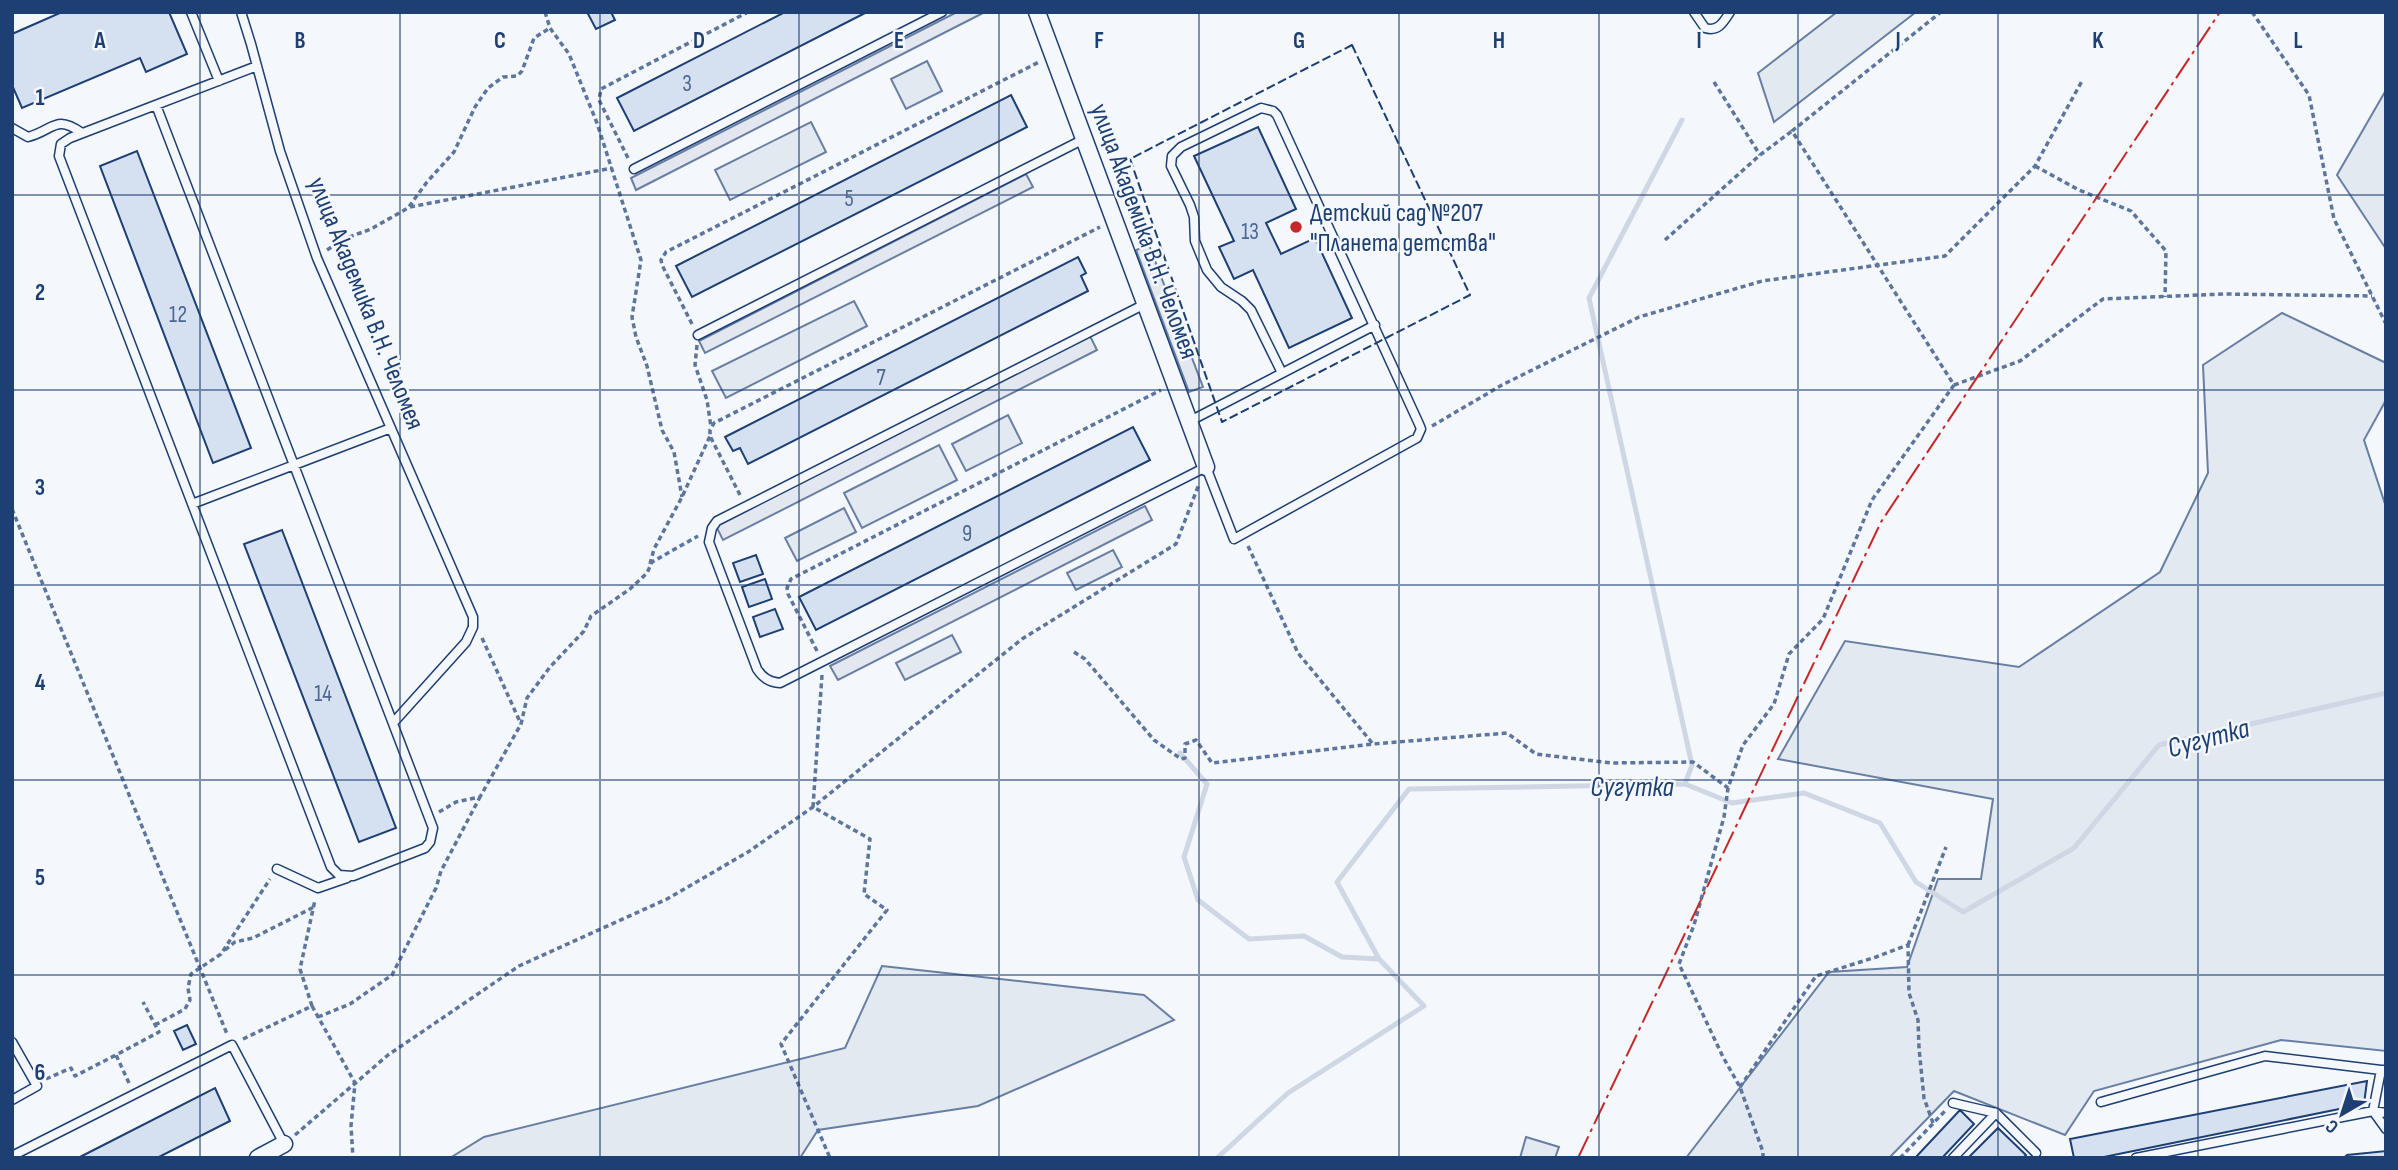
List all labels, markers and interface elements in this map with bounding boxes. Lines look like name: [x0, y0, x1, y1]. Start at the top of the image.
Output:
text: A: [94, 27, 107, 55]
text: B: [295, 27, 306, 55]
text: C: [494, 27, 506, 55]
text: D: [693, 27, 705, 55]
text: E: [894, 27, 904, 55]
text: F: [1094, 27, 1104, 55]
text: G: [1293, 27, 1305, 55]
text: H: [1493, 27, 1505, 55]
text: I: [1696, 27, 1702, 55]
text: J: [1894, 27, 1901, 55]
text: K: [2092, 27, 2104, 55]
text: L: [2293, 27, 2303, 55]
house number: 3: [682, 70, 692, 98]
text: 1: [35, 84, 45, 112]
street label: улица Академика В.Н. Челомея: [1083, 100, 1204, 363]
street label: улица Академика В.Н. Челомея: [301, 173, 430, 434]
house number: 5: [844, 185, 854, 213]
place label: Детский сад №207 "Планета детства": [1310, 198, 1496, 259]
house number: 13: [1241, 218, 1259, 246]
marker: Детский сад №207 "Планета детства": [1288, 219, 1304, 235]
text: 2: [35, 279, 45, 307]
house number: 12: [169, 301, 187, 329]
house number: 7: [876, 364, 886, 392]
text: 3: [35, 474, 45, 502]
house number: 9: [962, 520, 972, 548]
text: 4: [35, 669, 46, 697]
house number: 14: [314, 680, 332, 708]
water label: Сугутка: [2164, 712, 2254, 765]
water label: Сугутка: [1590, 771, 1674, 804]
text: 5: [35, 864, 45, 892]
text: 6: [35, 1059, 45, 1087]
north arrow: [2307, 1079, 2377, 1149]
text: С: [2321, 1114, 2343, 1138]

